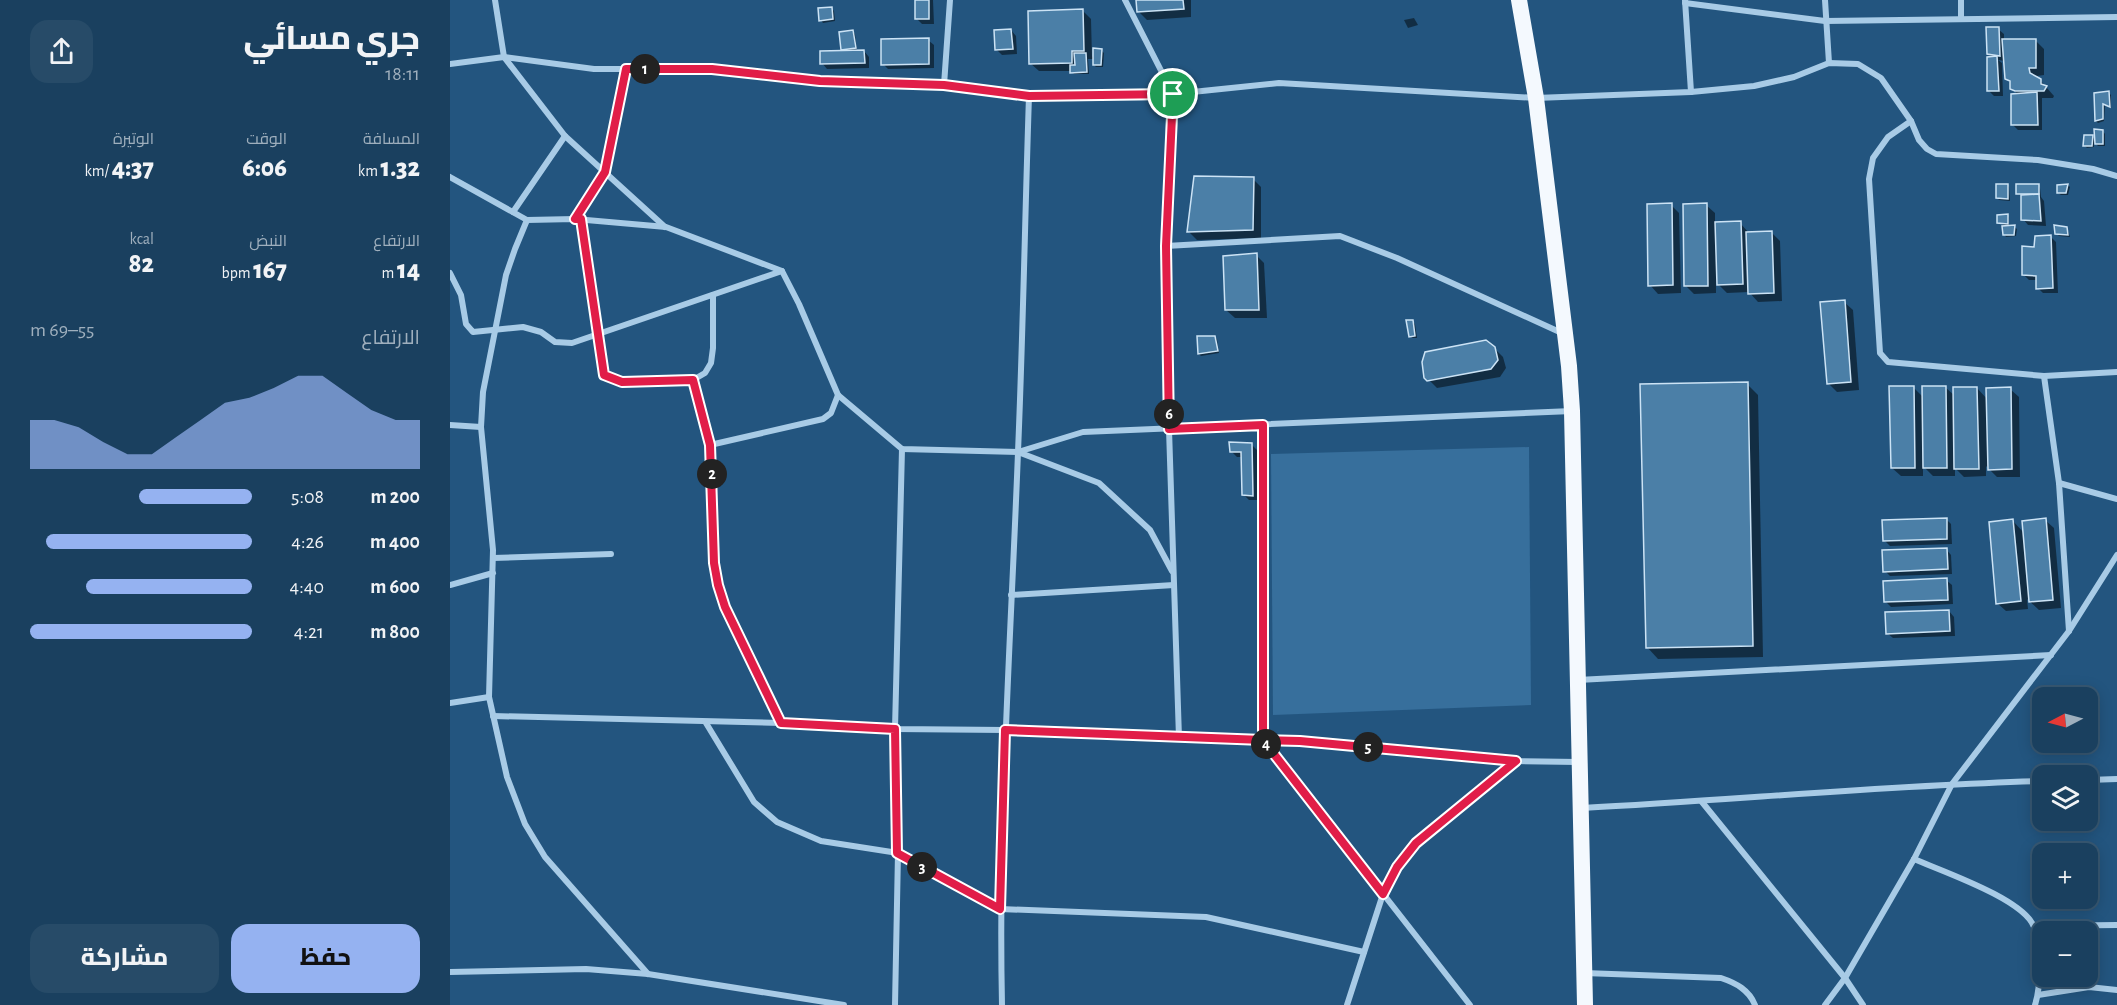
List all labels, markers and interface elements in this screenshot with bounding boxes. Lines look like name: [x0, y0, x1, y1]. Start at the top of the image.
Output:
button: share: [30, 20, 93, 83]
text: جري مسائي: [243, 23, 420, 56]
pin: 1: [630, 54, 660, 84]
text: 1: [642, 61, 648, 77]
text: 18:11: [385, 64, 420, 84]
pin: [1147, 68, 1198, 119]
icon: arrive: [1156, 77, 1189, 110]
text: الوتيرة: [113, 131, 154, 147]
text: الوقت: [246, 131, 287, 147]
text: المسافة: [363, 131, 420, 147]
text: 4:37: [112, 155, 154, 181]
text: 6:06: [242, 155, 287, 181]
text: 1.32: [381, 155, 420, 181]
text: /km: [84, 163, 112, 179]
text: km: [358, 163, 381, 179]
text: kcal: [130, 231, 154, 247]
text: النبض: [249, 233, 287, 249]
text: الارتفاع: [373, 233, 420, 249]
text: 82: [128, 251, 154, 277]
text: 167: [253, 257, 287, 283]
text: 14: [397, 257, 420, 283]
text: bpm: [222, 265, 253, 281]
text: m: [382, 265, 397, 281]
text: 55–69 m: [30, 320, 94, 340]
text: الارتفاع: [361, 328, 420, 348]
pin: 6: [1154, 399, 1184, 429]
text: 6: [1165, 406, 1173, 422]
pin: 2: [697, 459, 727, 489]
text: 2: [708, 466, 716, 482]
text: 5:08: [291, 487, 324, 507]
text: 200 m: [371, 487, 420, 507]
text: 4:26: [291, 532, 324, 552]
text: 400 m: [370, 532, 420, 552]
text: 4:40: [290, 577, 324, 597]
text: 600 m: [370, 577, 420, 597]
text: 4:21: [294, 622, 324, 642]
text: 800 m: [370, 622, 420, 642]
north arrow: [2032, 687, 2098, 753]
map controls: [2032, 687, 2098, 987]
pin: 4: [1251, 729, 1281, 759]
pin: 5: [1353, 732, 1383, 762]
text: 4: [1262, 736, 1270, 752]
text: 5: [1365, 739, 1371, 755]
button: layers: [2032, 765, 2098, 831]
button: +: [2032, 843, 2098, 909]
pin: 3: [907, 852, 937, 882]
text: 3: [919, 859, 925, 875]
button: −: [2032, 921, 2098, 987]
button: مشاركة: [30, 924, 219, 993]
button: حفظ: [231, 924, 420, 993]

